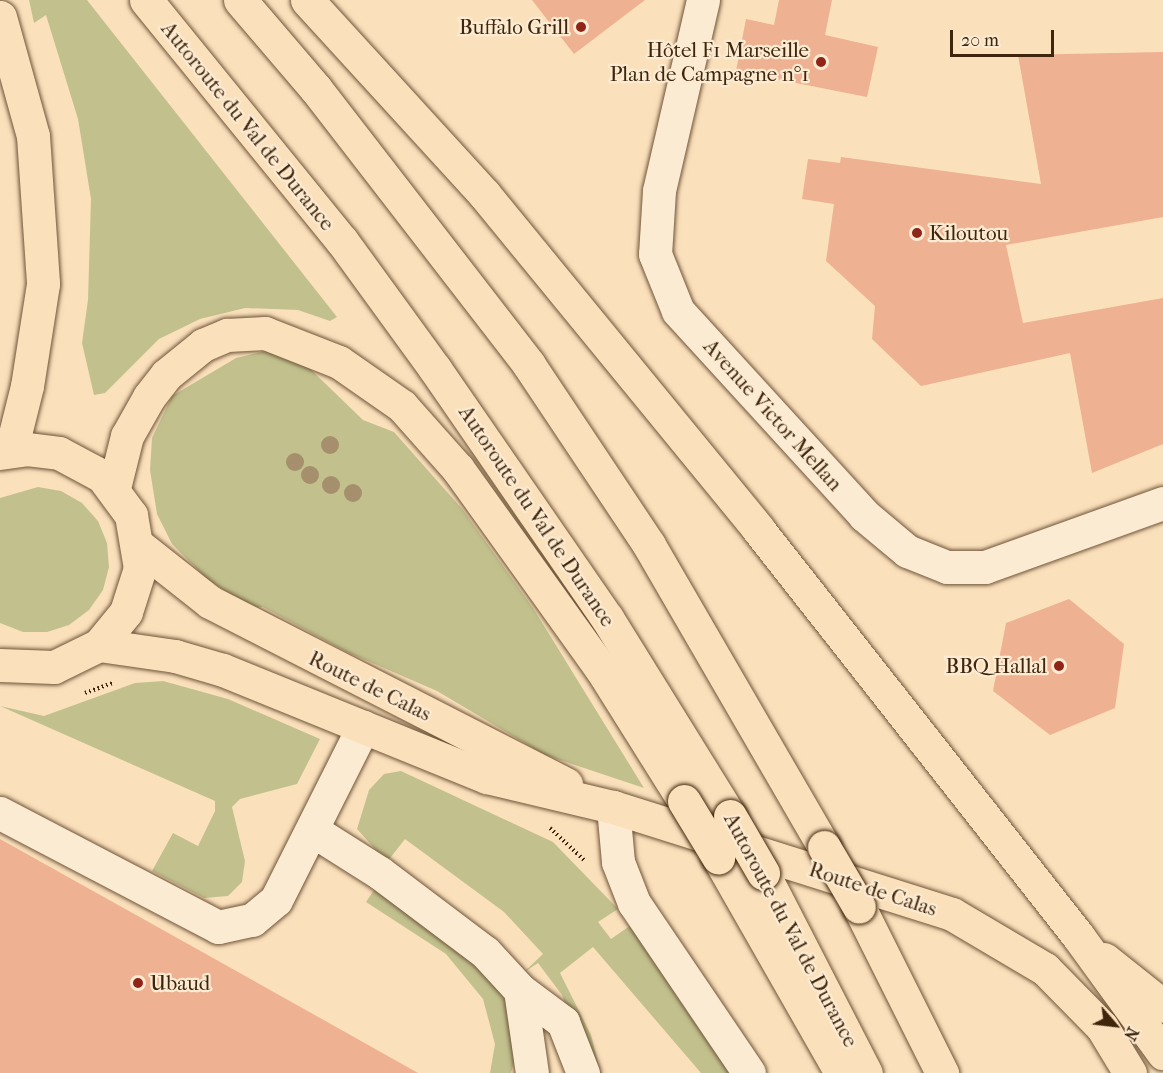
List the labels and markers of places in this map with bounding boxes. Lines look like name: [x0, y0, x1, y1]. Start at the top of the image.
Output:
place label: Buffalo Grill: [459, 14, 569, 40]
marker: Buffalo Grill: [574, 20, 588, 34]
place label: Hôtel F1 Marseille Plan de Campagne n°1: [610, 37, 809, 87]
marker: Hôtel F1 Marseille Plan de Campagne n°1: [814, 55, 828, 69]
place label: Kiloutou: [929, 220, 1008, 246]
marker: Kiloutou: [910, 226, 924, 240]
place label: BBQ Hallal: [946, 653, 1047, 679]
marker: BBQ Hallal: [1052, 659, 1066, 673]
place label: Ubaud: [150, 970, 210, 996]
marker: Ubaud: [131, 976, 145, 990]

